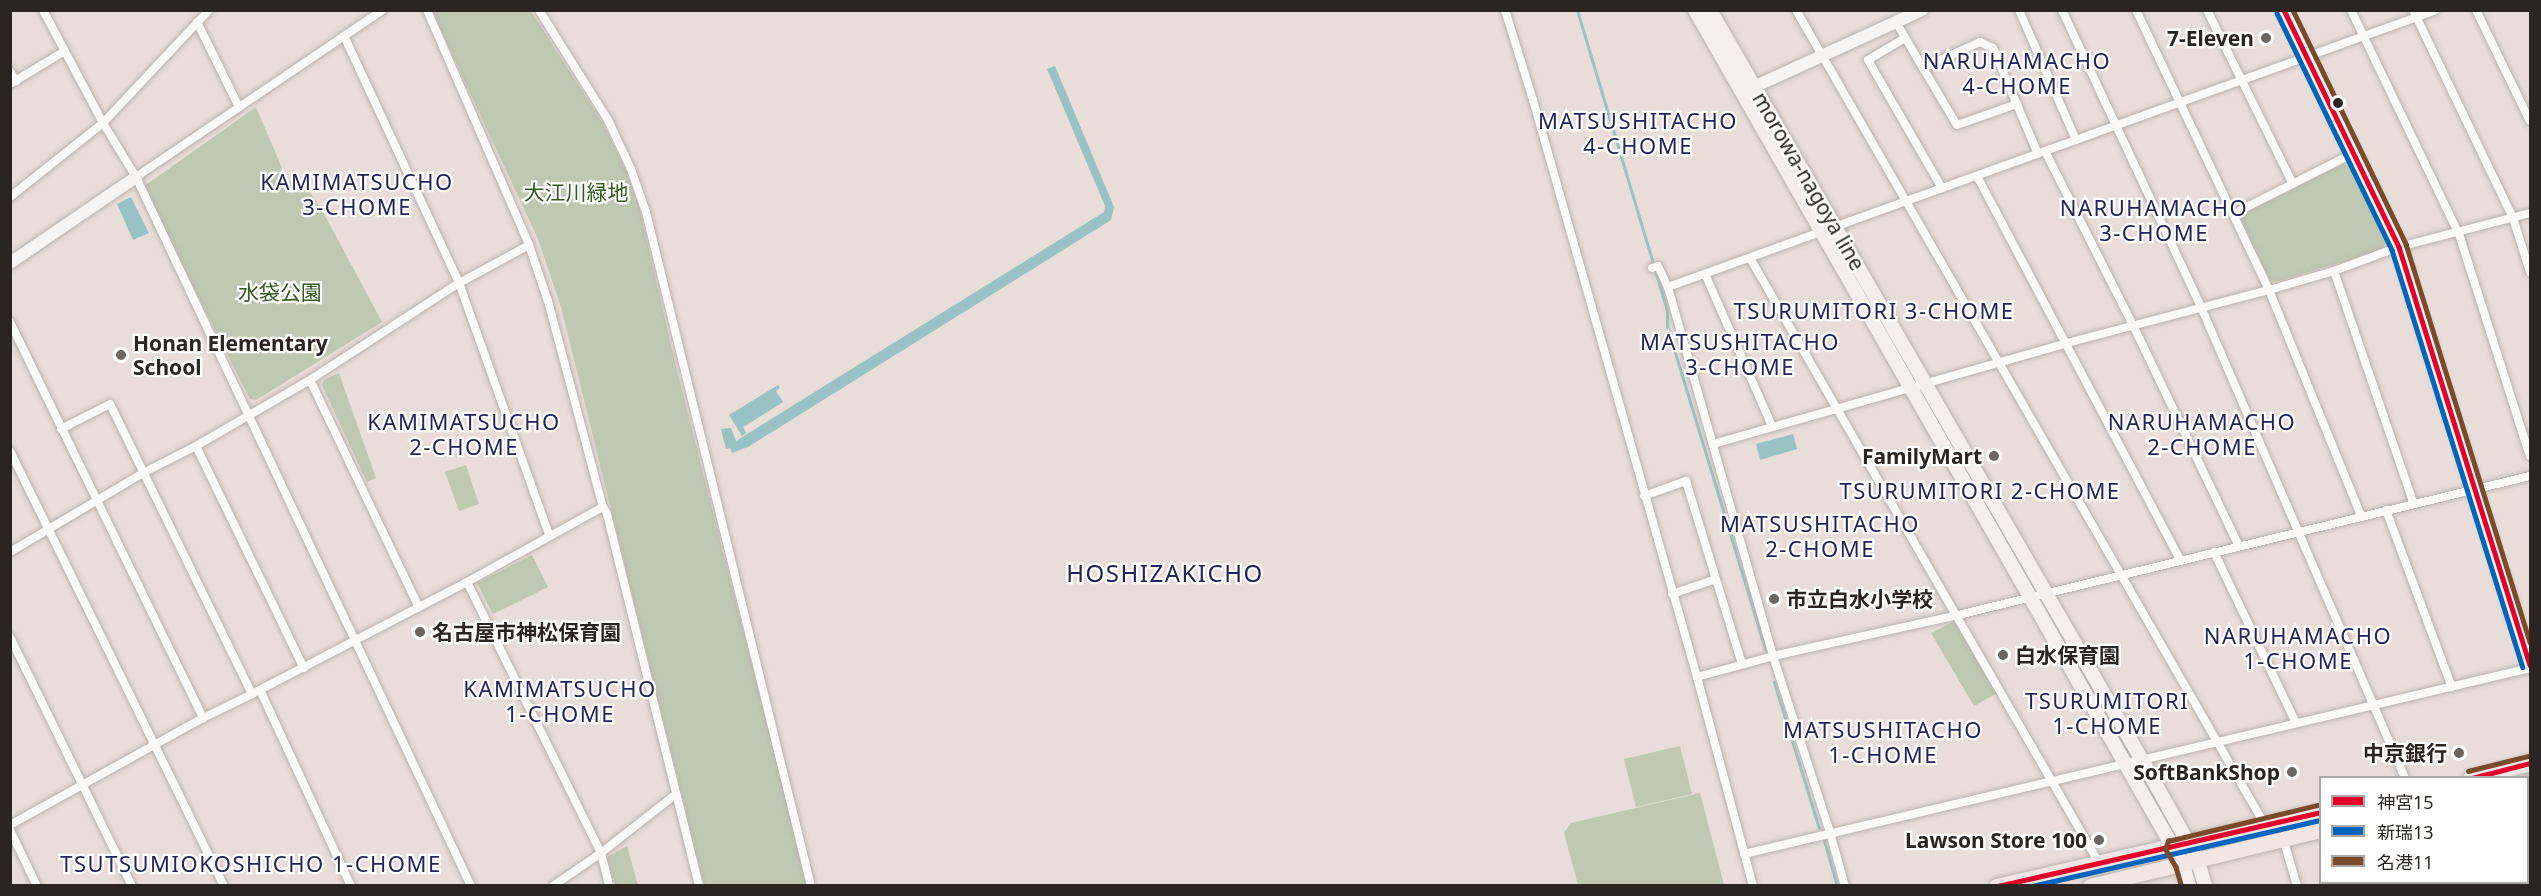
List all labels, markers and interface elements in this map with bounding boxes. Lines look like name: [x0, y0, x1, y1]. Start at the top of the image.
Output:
place label: 7-Eleven: [2167, 25, 2254, 51]
marker: 7-Eleven: [2259, 31, 2273, 45]
district label: NARUHAMACHO 4-CHOME: [1923, 47, 2111, 98]
street label: morowa-nagoya line: [1748, 87, 1870, 275]
unlabelled marker: [2332, 97, 2344, 109]
district label: MATSUSHITACHO 4-CHOME: [1538, 107, 1738, 158]
district label: KAMIMATSUCHO 3-CHOME: [260, 168, 454, 220]
park label: 大江川緑地: [524, 179, 628, 205]
district label: NARUHAMACHO 3-CHOME: [2060, 194, 2248, 246]
park label: 水袋公園: [238, 279, 322, 305]
district label: TSURUMITORI 3-CHOME: [1733, 298, 2015, 324]
district label: MATSUSHITACHO 3-CHOME: [1640, 328, 1840, 380]
place label: Honan Elementary School: [133, 330, 328, 380]
marker: Honan Elementary School: [114, 348, 128, 362]
district label: KAMIMATSUCHO 2-CHOME: [367, 408, 561, 460]
district label: NARUHAMACHO 2-CHOME: [2108, 408, 2296, 460]
place label: FamilyMart: [1862, 443, 1982, 469]
marker: FamilyMart: [1987, 449, 2001, 463]
district label: TSURUMITORI 2-CHOME: [1839, 478, 2121, 504]
district label: MATSUSHITACHO 2-CHOME: [1720, 510, 1920, 562]
district label: HOSHIZAKICHO: [1066, 559, 1264, 587]
place label: 市立白水小学校: [1786, 586, 1933, 612]
marker: 市立白水小学校: [1767, 592, 1781, 606]
place label: 名古屋市神松保育園: [432, 619, 621, 645]
district label: NARUHAMACHO 1-CHOME: [2204, 622, 2392, 674]
marker: 名古屋市神松保育園: [413, 625, 427, 639]
place label: 白水保育園: [2015, 642, 2120, 668]
marker: 白水保育園: [1996, 648, 2010, 662]
district label: KAMIMATSUCHO 1-CHOME: [463, 675, 657, 726]
district label: TSURUMITORI 1-CHOME: [2025, 687, 2189, 738]
district label: MATSUSHITACHO 1-CHOME: [1783, 716, 1983, 768]
place label: 中京銀行: [2363, 740, 2447, 766]
marker: 中京銀行: [2452, 746, 2466, 760]
place label: SoftBankShop: [2133, 759, 2280, 785]
marker: SoftBankShop: [2285, 765, 2299, 779]
legend: [2319, 776, 2529, 884]
text: 神宮15: [2377, 790, 2434, 814]
text: 新瑞13: [2377, 820, 2434, 844]
place label: Lawson Store 100: [1905, 827, 2087, 853]
marker: Lawson Store 100: [2092, 833, 2106, 847]
text: 名港11: [2377, 850, 2434, 874]
district label: TSUTSUMIOKOSHICHO 1-CHOME: [60, 851, 442, 877]

